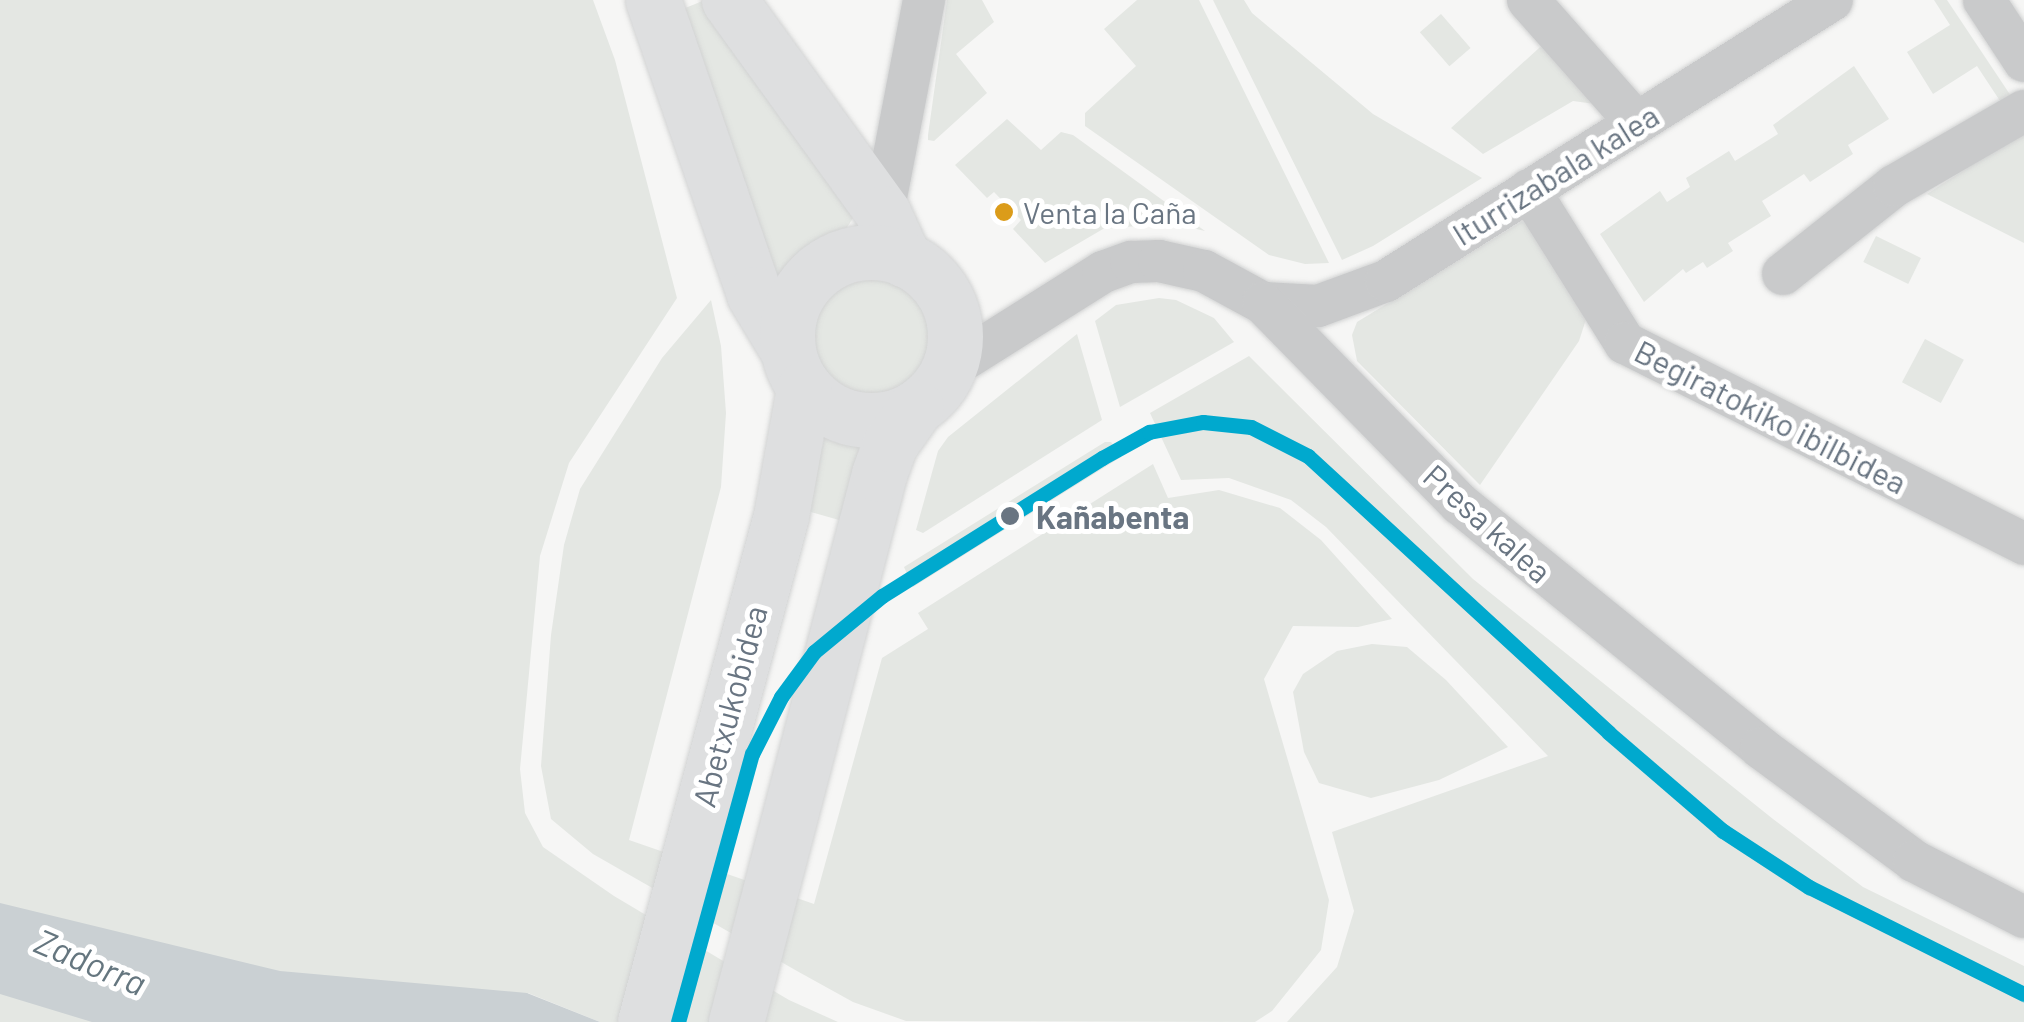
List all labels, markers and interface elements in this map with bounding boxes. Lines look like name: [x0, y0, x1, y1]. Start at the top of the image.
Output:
street label: Iturrizabala kalea: [1445, 95, 1665, 253]
place label: Venta la Caña: [1023, 194, 1197, 230]
marker: Venta la Caña: [994, 202, 1014, 222]
street label: Begiratokiko ibilbidea: [1629, 331, 1913, 501]
street label: Presa kalea: [1416, 456, 1560, 590]
place label: Kañabenta: [1036, 497, 1189, 535]
marker: Kañabenta: [993, 499, 1027, 533]
street label: Abetxukobidea: [684, 601, 774, 811]
water label: Zadorra: [29, 919, 153, 1003]

